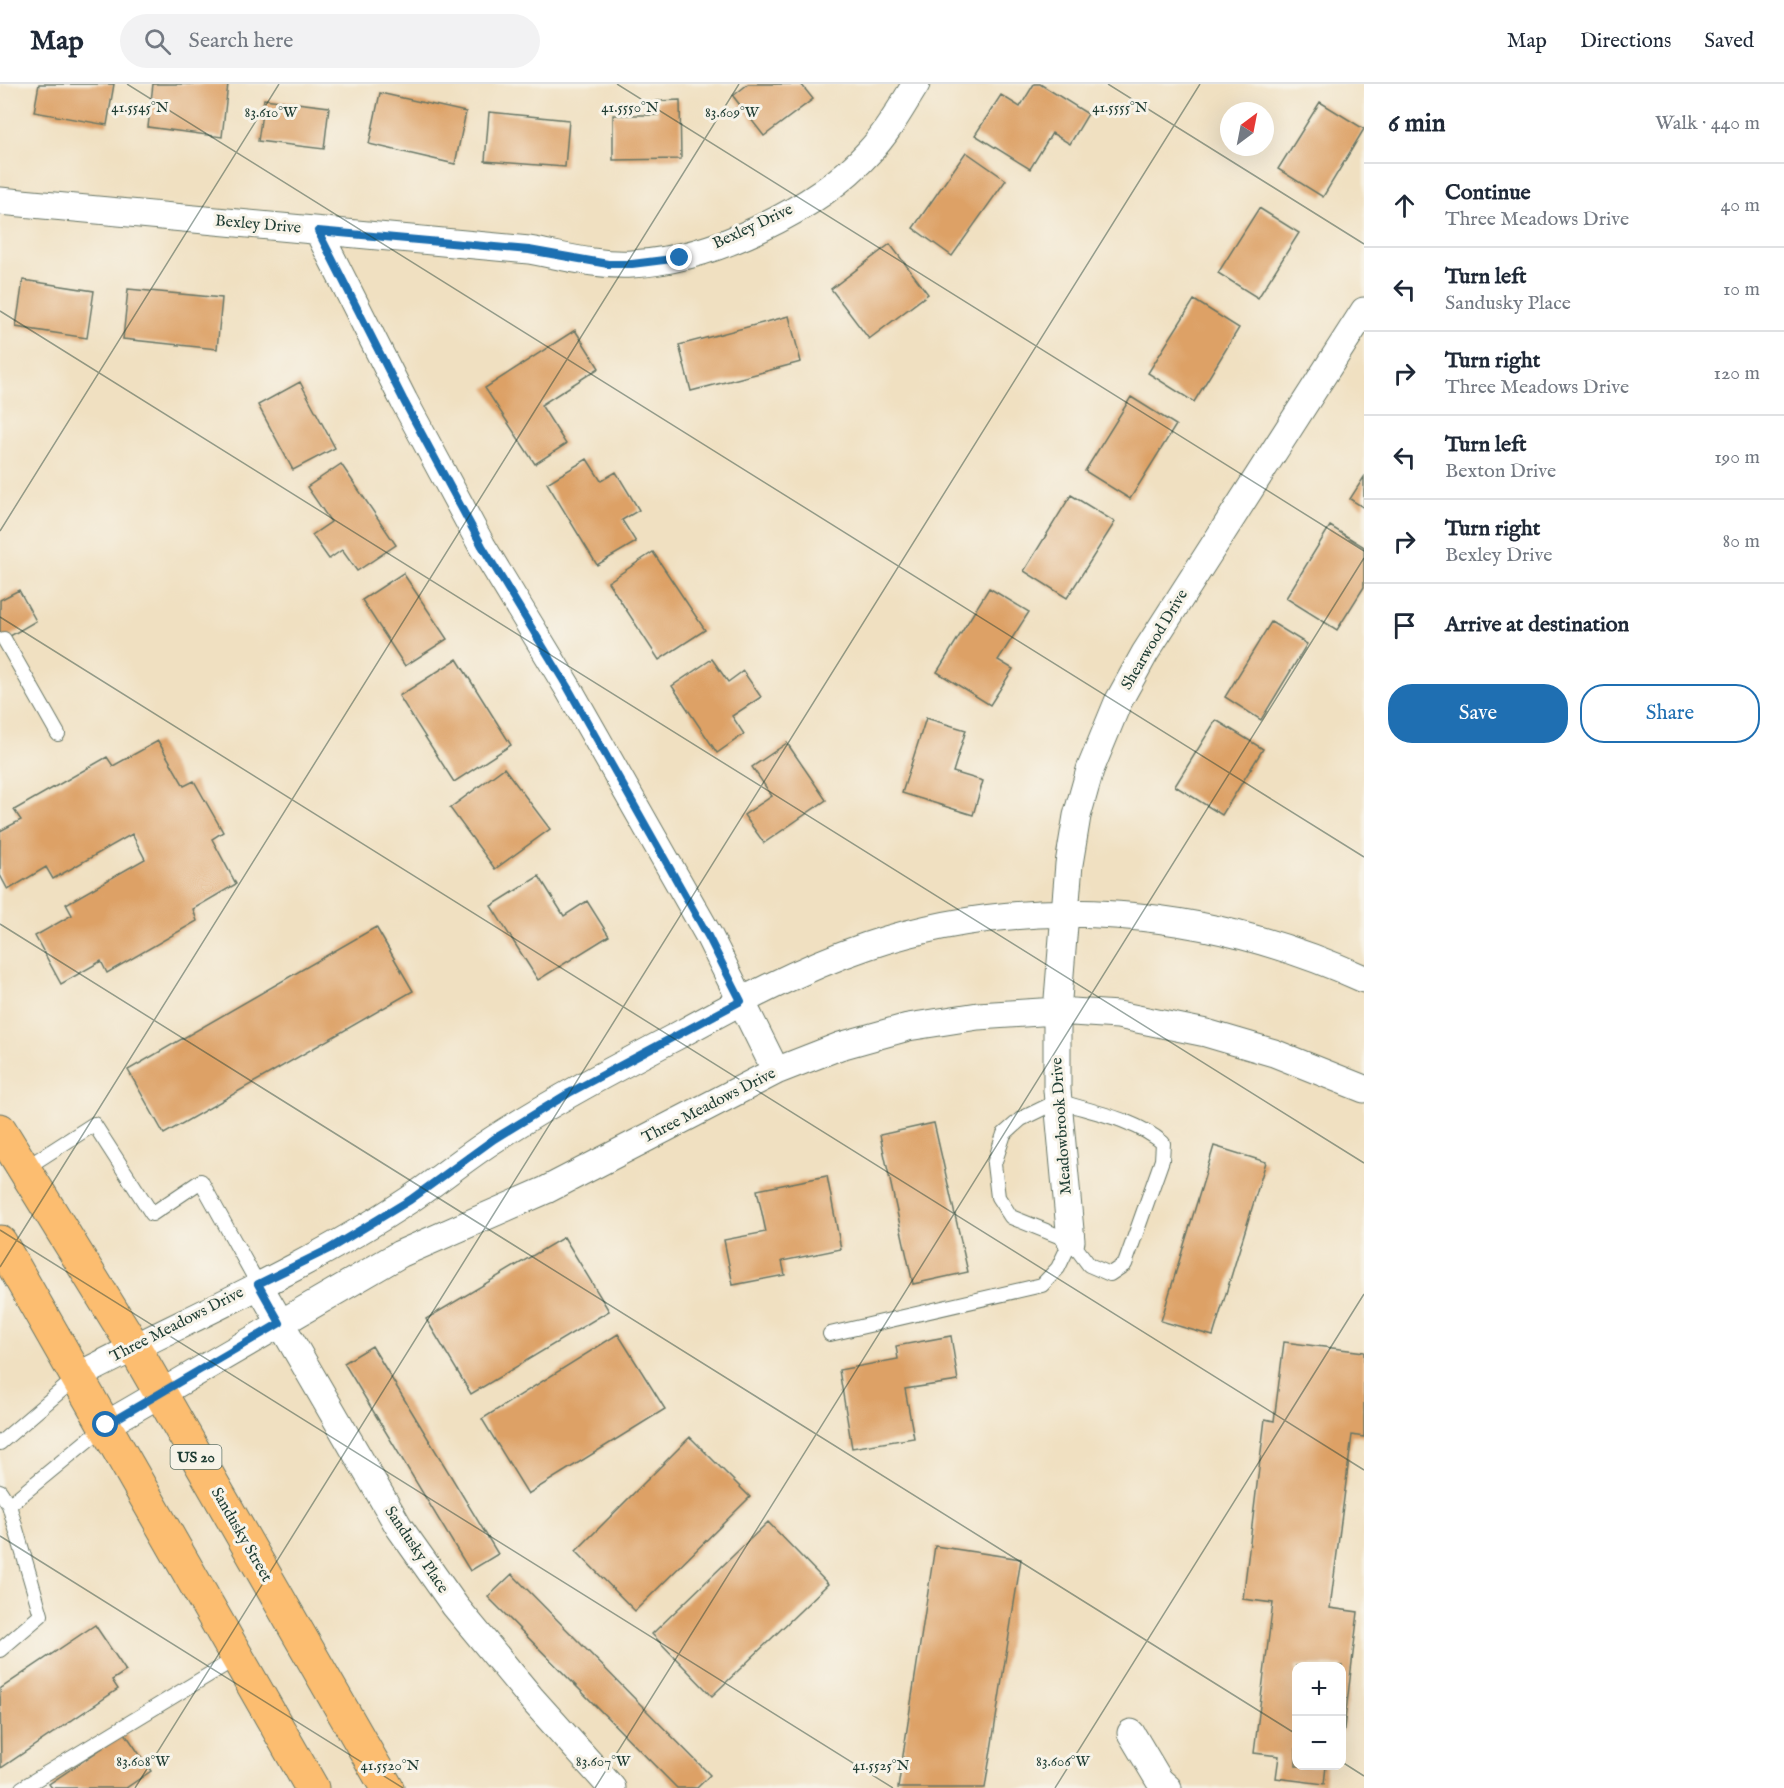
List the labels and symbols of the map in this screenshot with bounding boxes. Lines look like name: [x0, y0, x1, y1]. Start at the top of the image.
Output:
text: 41.5545°N: [111, 98, 169, 117]
text: 41.5550°N: [601, 98, 659, 117]
text: 41.5555°N: [1092, 98, 1148, 117]
north arrow: [1220, 102, 1274, 156]
text: 83.610°W: [245, 103, 298, 122]
text: 83.609°W: [705, 103, 760, 122]
street label: Bexley Drive: [710, 200, 796, 254]
street label: Bexley Drive: [214, 211, 302, 239]
route end: [666, 244, 692, 270]
street label: Shearwood Drive: [1117, 586, 1193, 694]
street label: Meadowbrook Drive: [1047, 1057, 1077, 1195]
street label: Three Meadows Drive: [639, 1064, 779, 1148]
street label: Three Meadows Drive: [107, 1283, 247, 1367]
route start: [92, 1411, 118, 1437]
road number: US 20: [170, 1445, 222, 1469]
street label: Sandusky Street: [206, 1484, 276, 1586]
street label: Sandusky Place: [380, 1503, 452, 1597]
text: 83.608°W: [116, 1752, 170, 1771]
text: 83.607°W: [576, 1752, 631, 1771]
text: 83.606°W: [1036, 1752, 1091, 1771]
text: 41.5520°N: [360, 1756, 420, 1775]
text: 41.5525°N: [852, 1756, 910, 1775]

